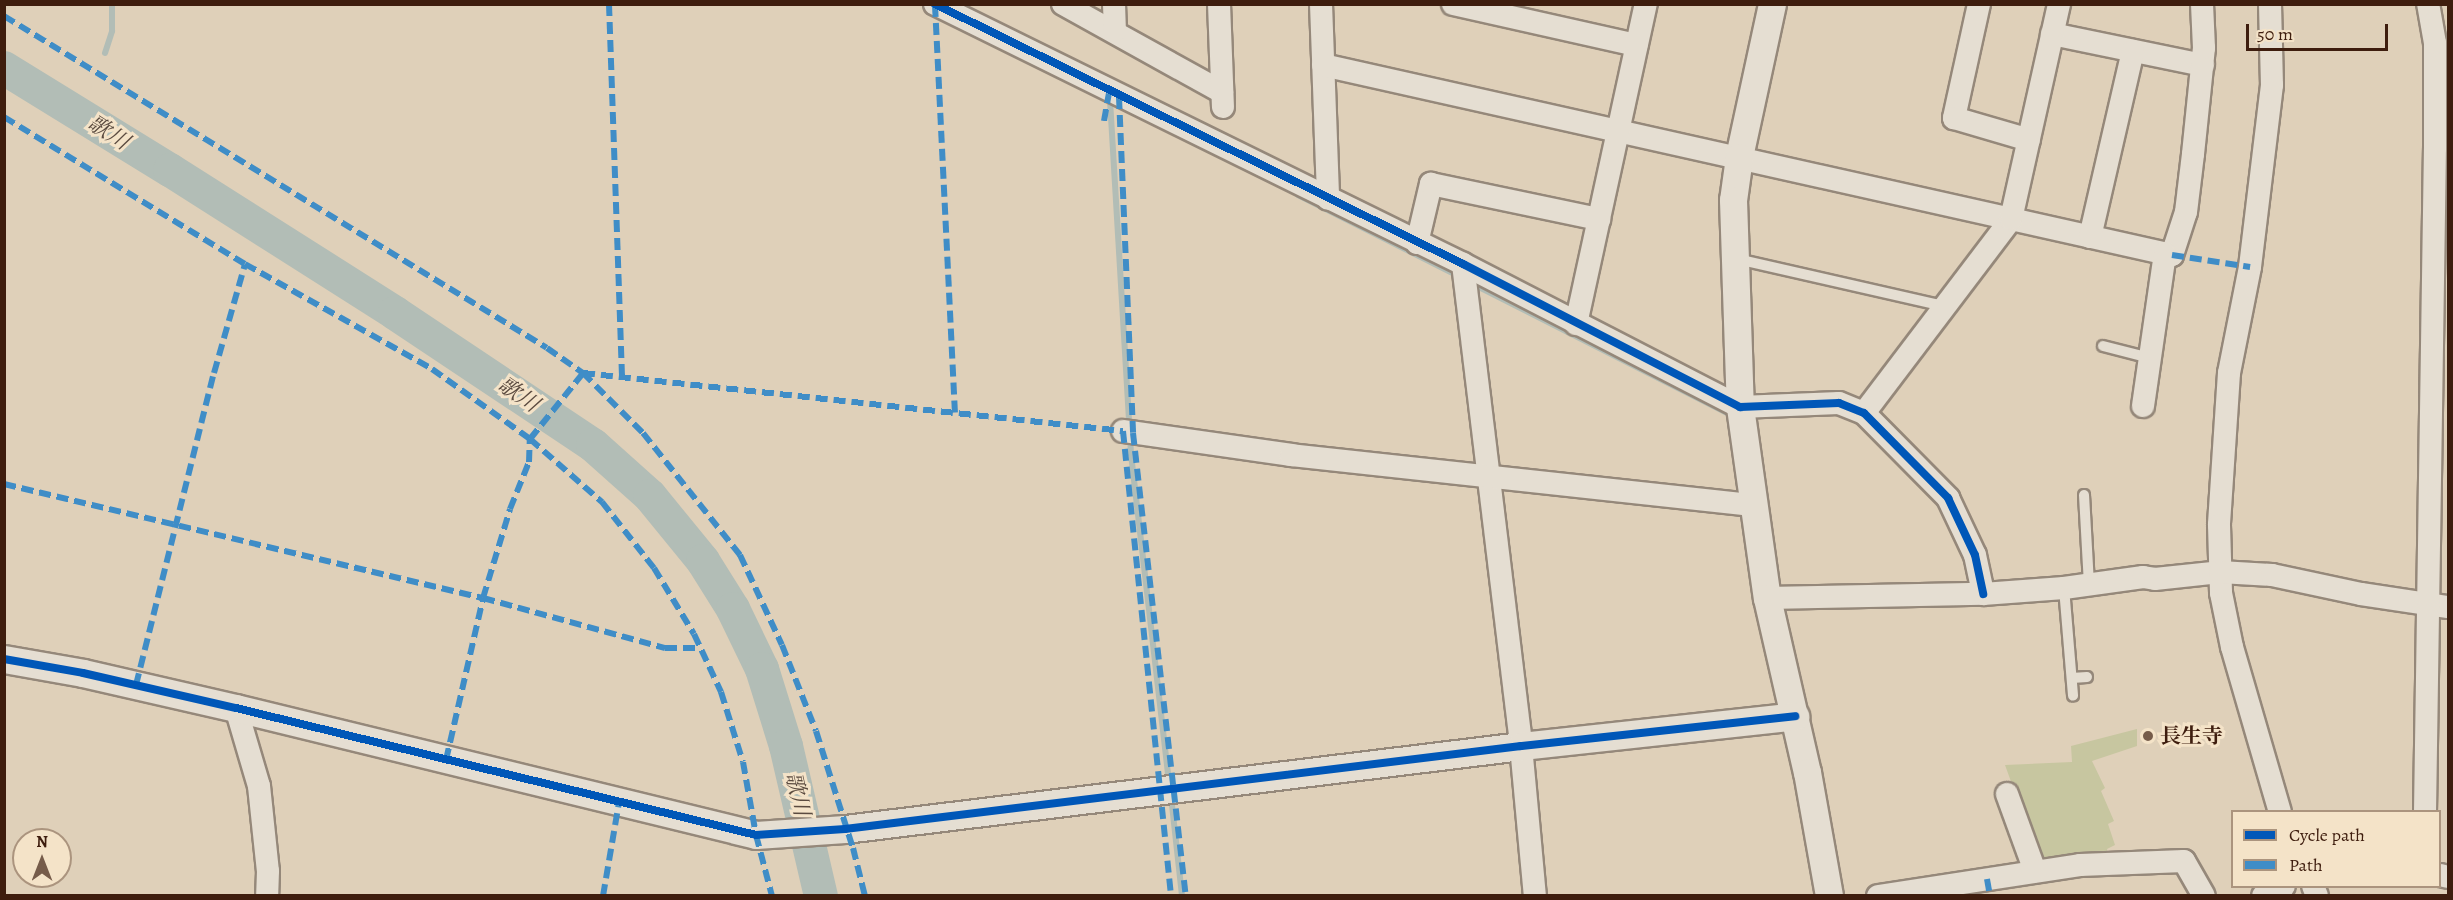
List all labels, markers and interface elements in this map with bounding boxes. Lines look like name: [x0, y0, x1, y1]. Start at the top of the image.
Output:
scale bar: [2249, 12, 2392, 50]
text: 50 m: [2257, 22, 2293, 46]
water label: 歌川: [82, 110, 134, 156]
water label: 歌川: [492, 372, 544, 418]
place label: 長生寺: [2160, 723, 2223, 749]
marker: 長生寺: [2141, 729, 2155, 743]
water label: 歌川: [779, 770, 815, 818]
legend: [2231, 810, 2441, 888]
text: Cycle path: [2289, 823, 2365, 847]
north arrow: [12, 828, 72, 888]
text: N: [36, 831, 48, 853]
text: Path: [2289, 853, 2323, 877]

